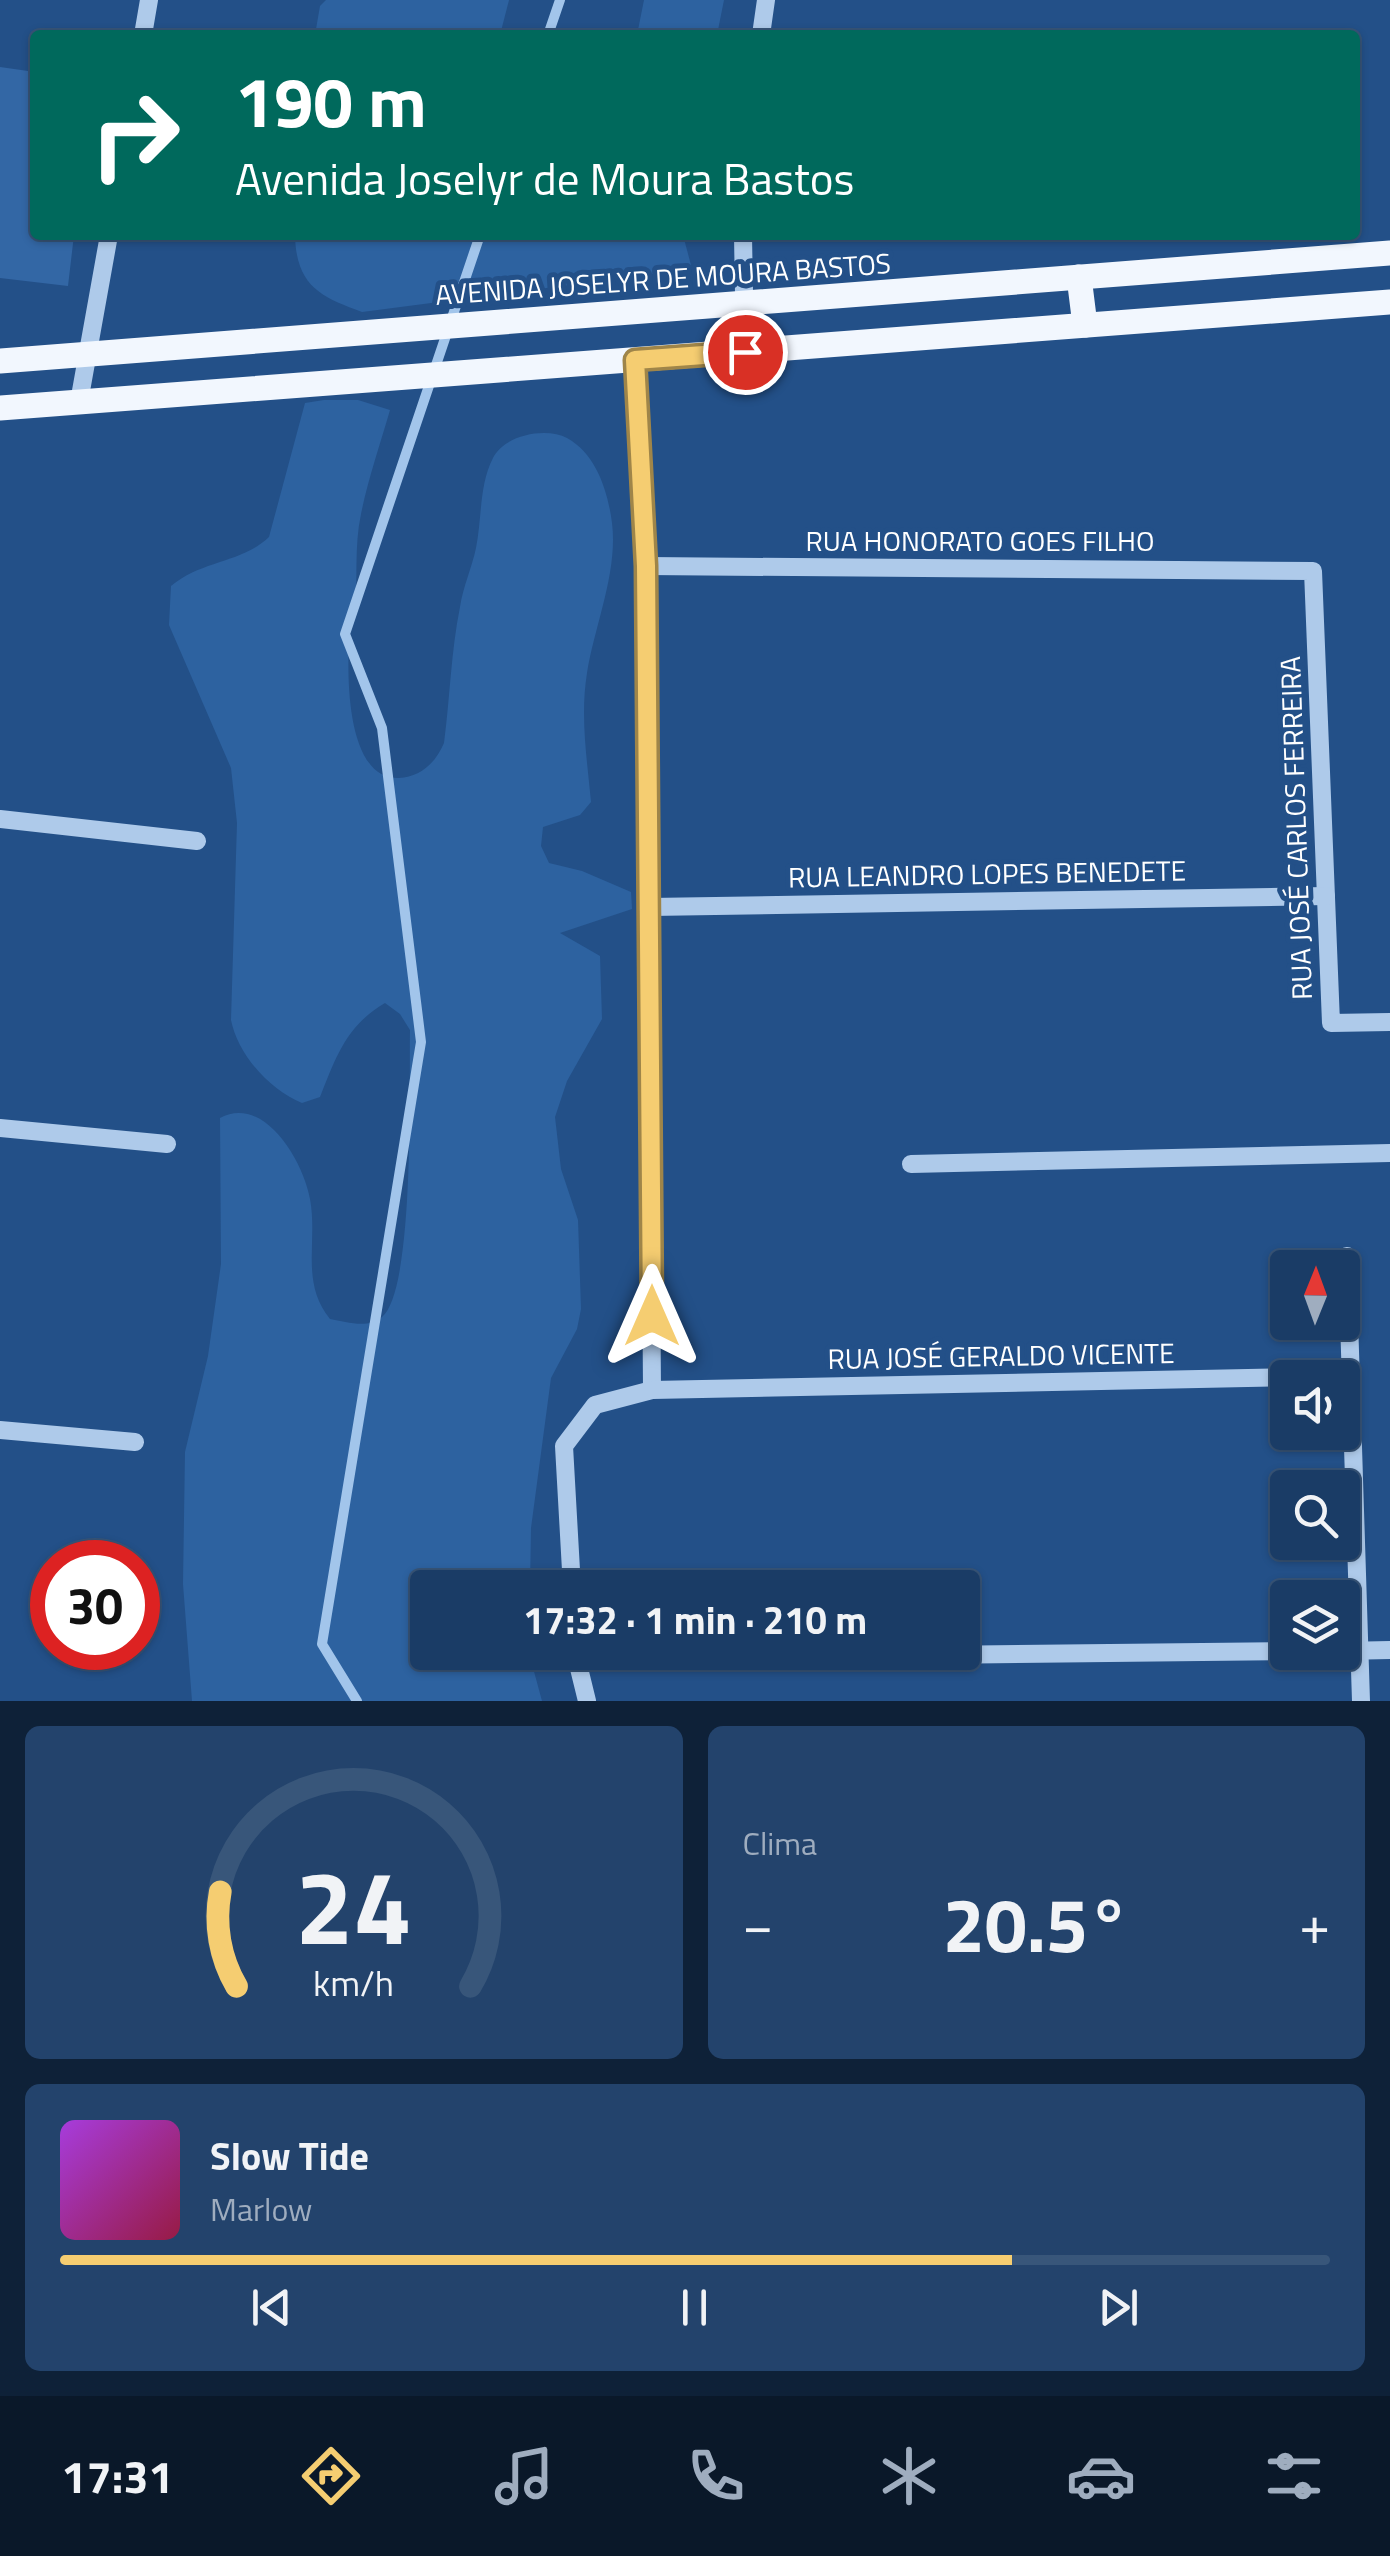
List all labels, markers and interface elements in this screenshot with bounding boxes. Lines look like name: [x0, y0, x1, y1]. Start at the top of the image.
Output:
text: 190 m: [235, 48, 427, 154]
icon: right: [70, 70, 200, 200]
text: Avenida Joselyr de Moura Bastos: [235, 144, 854, 212]
street label: AVENIDA JOSELYR DE MOURA BASTOS: [434, 241, 892, 316]
pin: [703, 310, 788, 395]
icon: arrive: [718, 325, 773, 380]
street label: RUA HONORATO GOES FILHO: [806, 519, 1154, 562]
street label: RUA JOSÉ CARLOS FERREIRA: [1268, 655, 1323, 1001]
street label: RUA LEANDRO LOPES BENEDETE: [788, 849, 1186, 898]
north arrow: [1270, 1250, 1360, 1340]
map controls: [1270, 1250, 1360, 1670]
position arrow: [600, 1264, 704, 1368]
street label: RUA JOSÉ GERALDO VICENTE: [827, 1331, 1175, 1380]
button: sound: [1270, 1360, 1360, 1450]
button: search: [1270, 1470, 1360, 1560]
speed limit sign: 30: [30, 1540, 160, 1670]
button: layers: [1270, 1580, 1360, 1670]
text: 17:32 · 1 min · 210 m: [523, 1591, 867, 1649]
text: Clima: [743, 1819, 817, 1867]
text: 24: [296, 1826, 412, 1984]
text: 20.5°: [943, 1867, 1130, 1981]
text: −: [743, 1882, 773, 1965]
text: +: [1299, 1882, 1330, 1965]
text: km/h: [313, 1955, 394, 2010]
text: Slow Tide: [210, 2127, 369, 2185]
text: Marlow: [210, 2185, 313, 2233]
icon: previous: [244, 2280, 299, 2335]
icon: pause: [667, 2280, 722, 2335]
icon: next: [1091, 2280, 1146, 2335]
icon: directions: [296, 2441, 366, 2511]
icon: music: [489, 2441, 559, 2511]
icon: phone: [681, 2441, 751, 2511]
icon: climate: [874, 2441, 944, 2511]
icon: car: [1066, 2441, 1136, 2511]
icon: filters: [1259, 2441, 1329, 2511]
text: 17:31: [61, 2442, 174, 2510]

